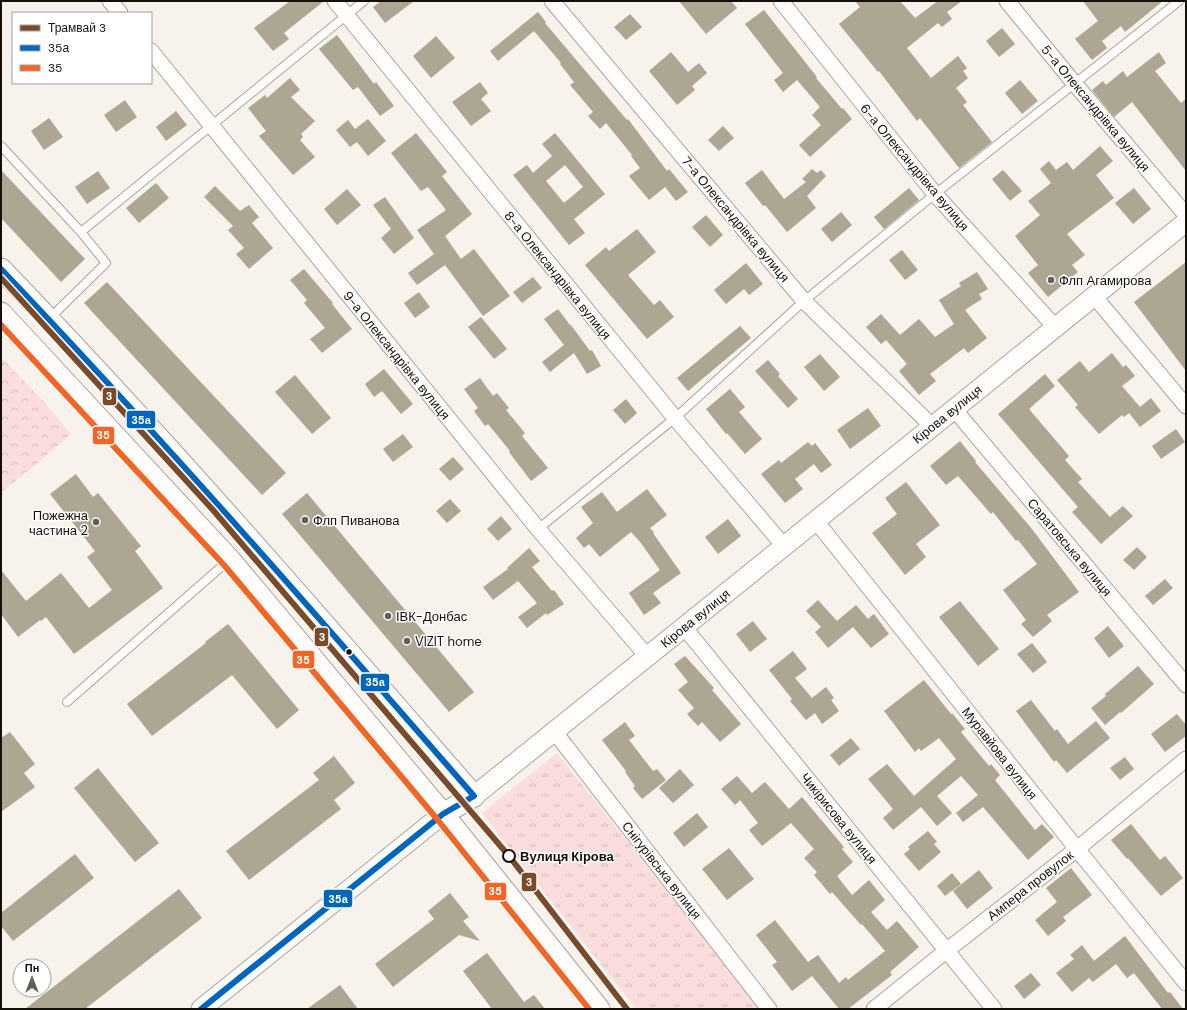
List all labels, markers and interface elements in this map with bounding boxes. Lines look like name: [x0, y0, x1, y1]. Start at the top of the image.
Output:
legend: [12, 12, 152, 84]
text: Трамвай 3: [48, 20, 106, 36]
text: 35а: [48, 40, 69, 56]
street label: 5-а Олександрівка вулиця: [1037, 41, 1154, 175]
text: 35: [48, 60, 62, 76]
street label: 6-а Олександрівка вулиця: [856, 100, 973, 234]
street label: 7-а Олександрівка вулиця: [678, 153, 793, 286]
street label: 8-а Олександрівка вулиця: [500, 208, 615, 343]
place label: Флп Агамирова: [1059, 272, 1152, 289]
marker: Флп Агамирова: [1046, 275, 1056, 285]
street label: 9-а Олександрівка вулиця: [339, 287, 454, 423]
street label: Кірова вулиця: [909, 381, 986, 448]
line badge: 3: [102, 387, 117, 406]
text: 3: [106, 389, 112, 403]
line badge: 35а: [126, 410, 156, 429]
text: 35а: [131, 413, 152, 427]
line badge: 35: [92, 426, 115, 445]
text: 35: [96, 428, 110, 442]
street label: Саратовська вулиця: [1024, 495, 1116, 600]
place label: Пожежна частина 2: [29, 507, 89, 539]
place label: Флп Пиванова: [313, 512, 400, 529]
marker: Флп Пиванова: [300, 515, 310, 525]
marker: Пожежна частина 2: [91, 517, 101, 527]
street label: Кірова вулиця: [657, 585, 734, 652]
place label: ІВК-Донбас: [396, 608, 468, 625]
marker: ІВК-Донбас: [383, 611, 393, 621]
line badge: 3: [314, 627, 329, 647]
text: 3: [319, 630, 325, 644]
place label: VIZIT home: [415, 633, 482, 650]
marker: VIZIT home: [402, 636, 412, 646]
unlabelled marker: [344, 647, 354, 657]
line badge: 35: [292, 650, 315, 669]
text: 35: [296, 653, 310, 667]
line badge: 35а: [360, 673, 390, 692]
text: 35а: [365, 675, 386, 689]
street label: Муравйова вулиця: [958, 704, 1041, 803]
street label: Чикірисова вулиця: [797, 769, 881, 867]
street label: Снігурівська вулиця: [618, 818, 705, 923]
street label: Ампера провулок: [984, 846, 1077, 924]
place label: Вулиця Кірова: [520, 848, 615, 865]
marker: Вулиця Кірова: [502, 849, 516, 863]
line badge: 3: [521, 872, 537, 892]
text: 3: [526, 875, 532, 889]
line badge: 35: [484, 882, 507, 901]
text: 35: [488, 884, 502, 898]
line badge: 35а: [323, 889, 353, 908]
text: 35а: [328, 892, 349, 906]
north arrow: [12, 958, 52, 998]
text: Пн: [25, 961, 39, 975]

